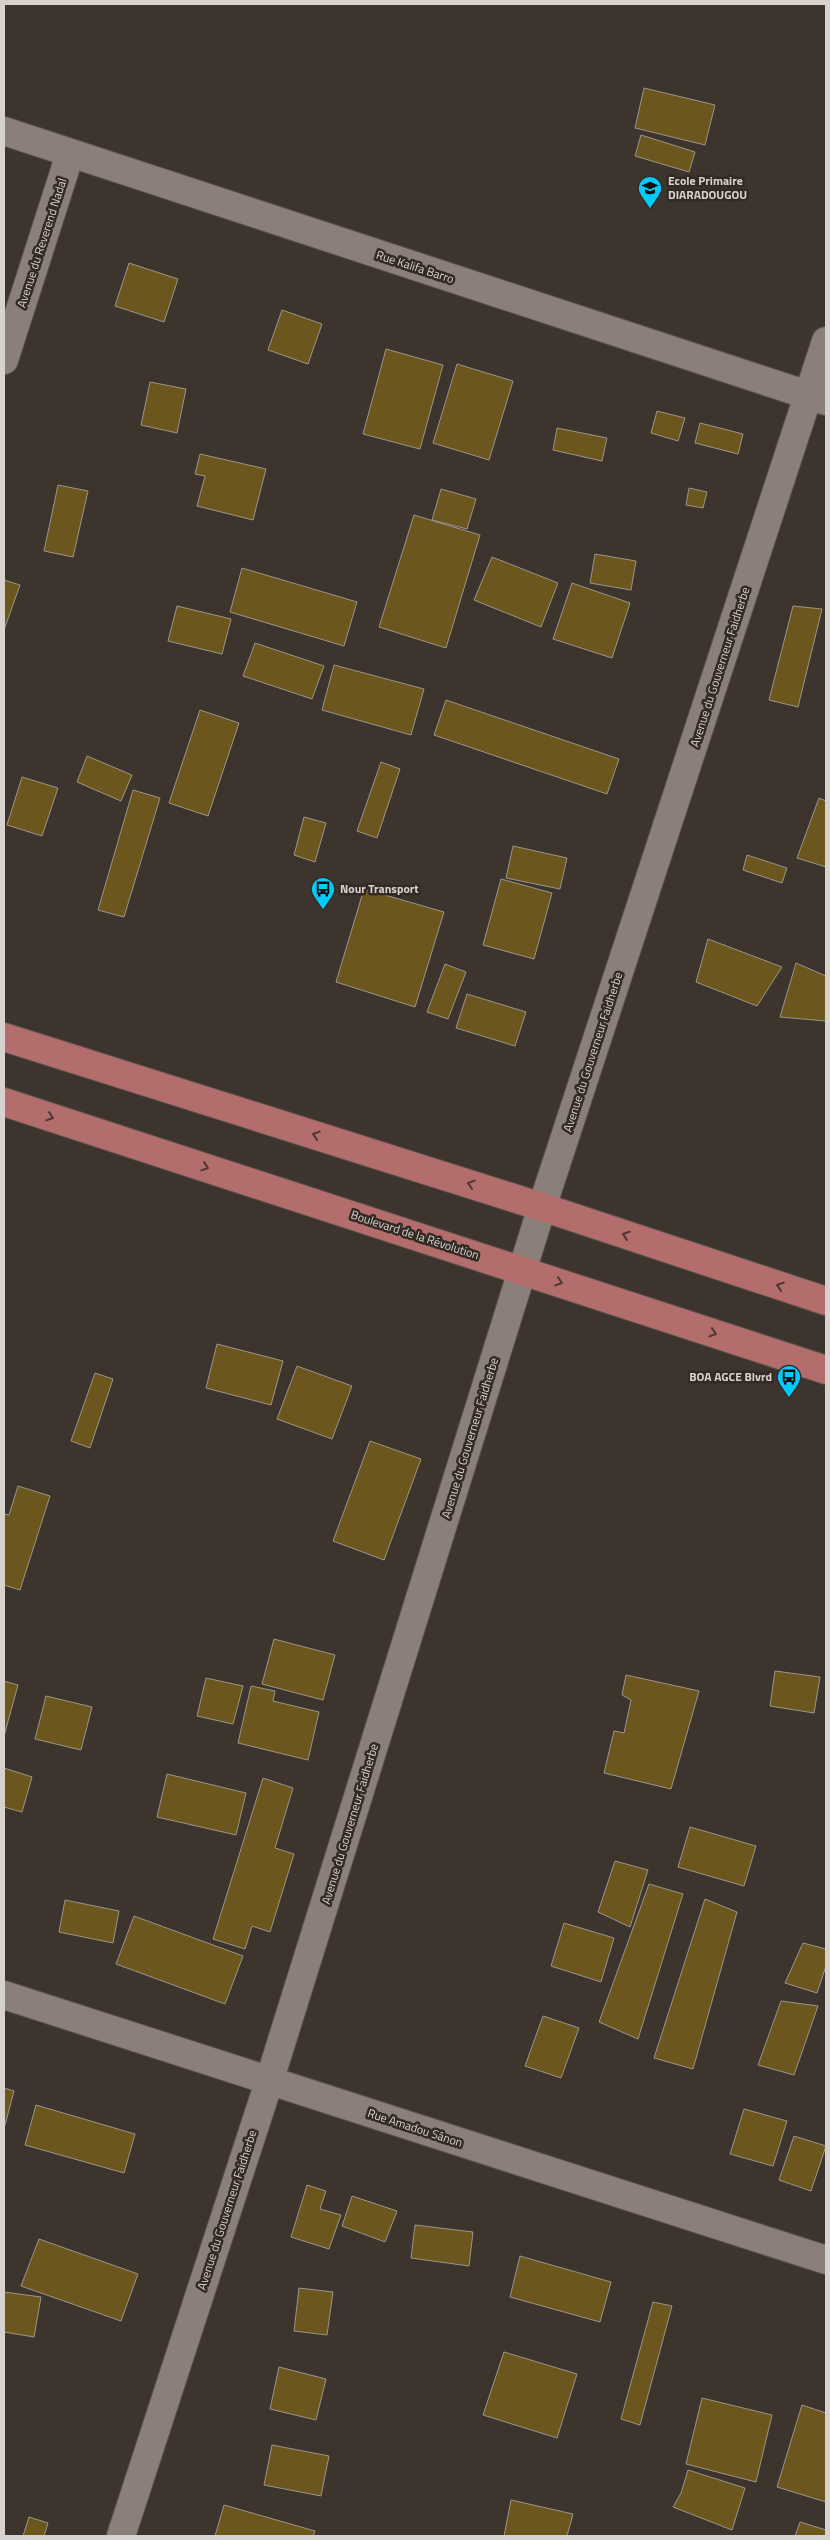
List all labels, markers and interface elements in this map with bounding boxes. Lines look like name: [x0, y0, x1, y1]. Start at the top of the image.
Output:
place label: Ecole Primaire DIARADOUGOU: [668, 171, 747, 204]
school or university icon: Ecole Primaire DIARADOUGOU: [637, 175, 663, 209]
street label: Avenue du Reverend Nadal: [12, 176, 71, 310]
street label: Rue Kalifa Barro: [374, 245, 457, 288]
street label: Avenue du Gouverneur Faidherbe: [685, 584, 754, 749]
bus stop icon: Nour Transport: [310, 876, 336, 910]
place label: Nour Transport: [340, 879, 419, 898]
street label: Avenue du Gouverneur Faidherbe: [558, 969, 627, 1134]
one-way arrow: [45, 1111, 54, 1121]
one-way arrow: [313, 1131, 321, 1141]
one-way arrow: [200, 1161, 208, 1171]
one-way arrow: [468, 1180, 476, 1190]
street label: Boulevard de la Révolution: [348, 1205, 482, 1264]
one-way arrow: [622, 1231, 630, 1241]
one-way arrow: [554, 1276, 563, 1286]
one-way arrow: [776, 1282, 785, 1292]
one-way arrow: [709, 1327, 717, 1337]
street label: Avenue du Gouverneur Faidherbe: [436, 1355, 503, 1521]
bus stop icon: BOA AGCE Blvrd: [776, 1364, 802, 1398]
place label: BOA AGCE Blvrd: [689, 1367, 772, 1386]
street label: Avenue du Gouverneur Faidherbe: [316, 1741, 383, 1907]
street label: Rue Amadou Sânon: [365, 2103, 465, 2152]
street label: Avenue du Gouverneur Faidherbe: [192, 2127, 261, 2292]

